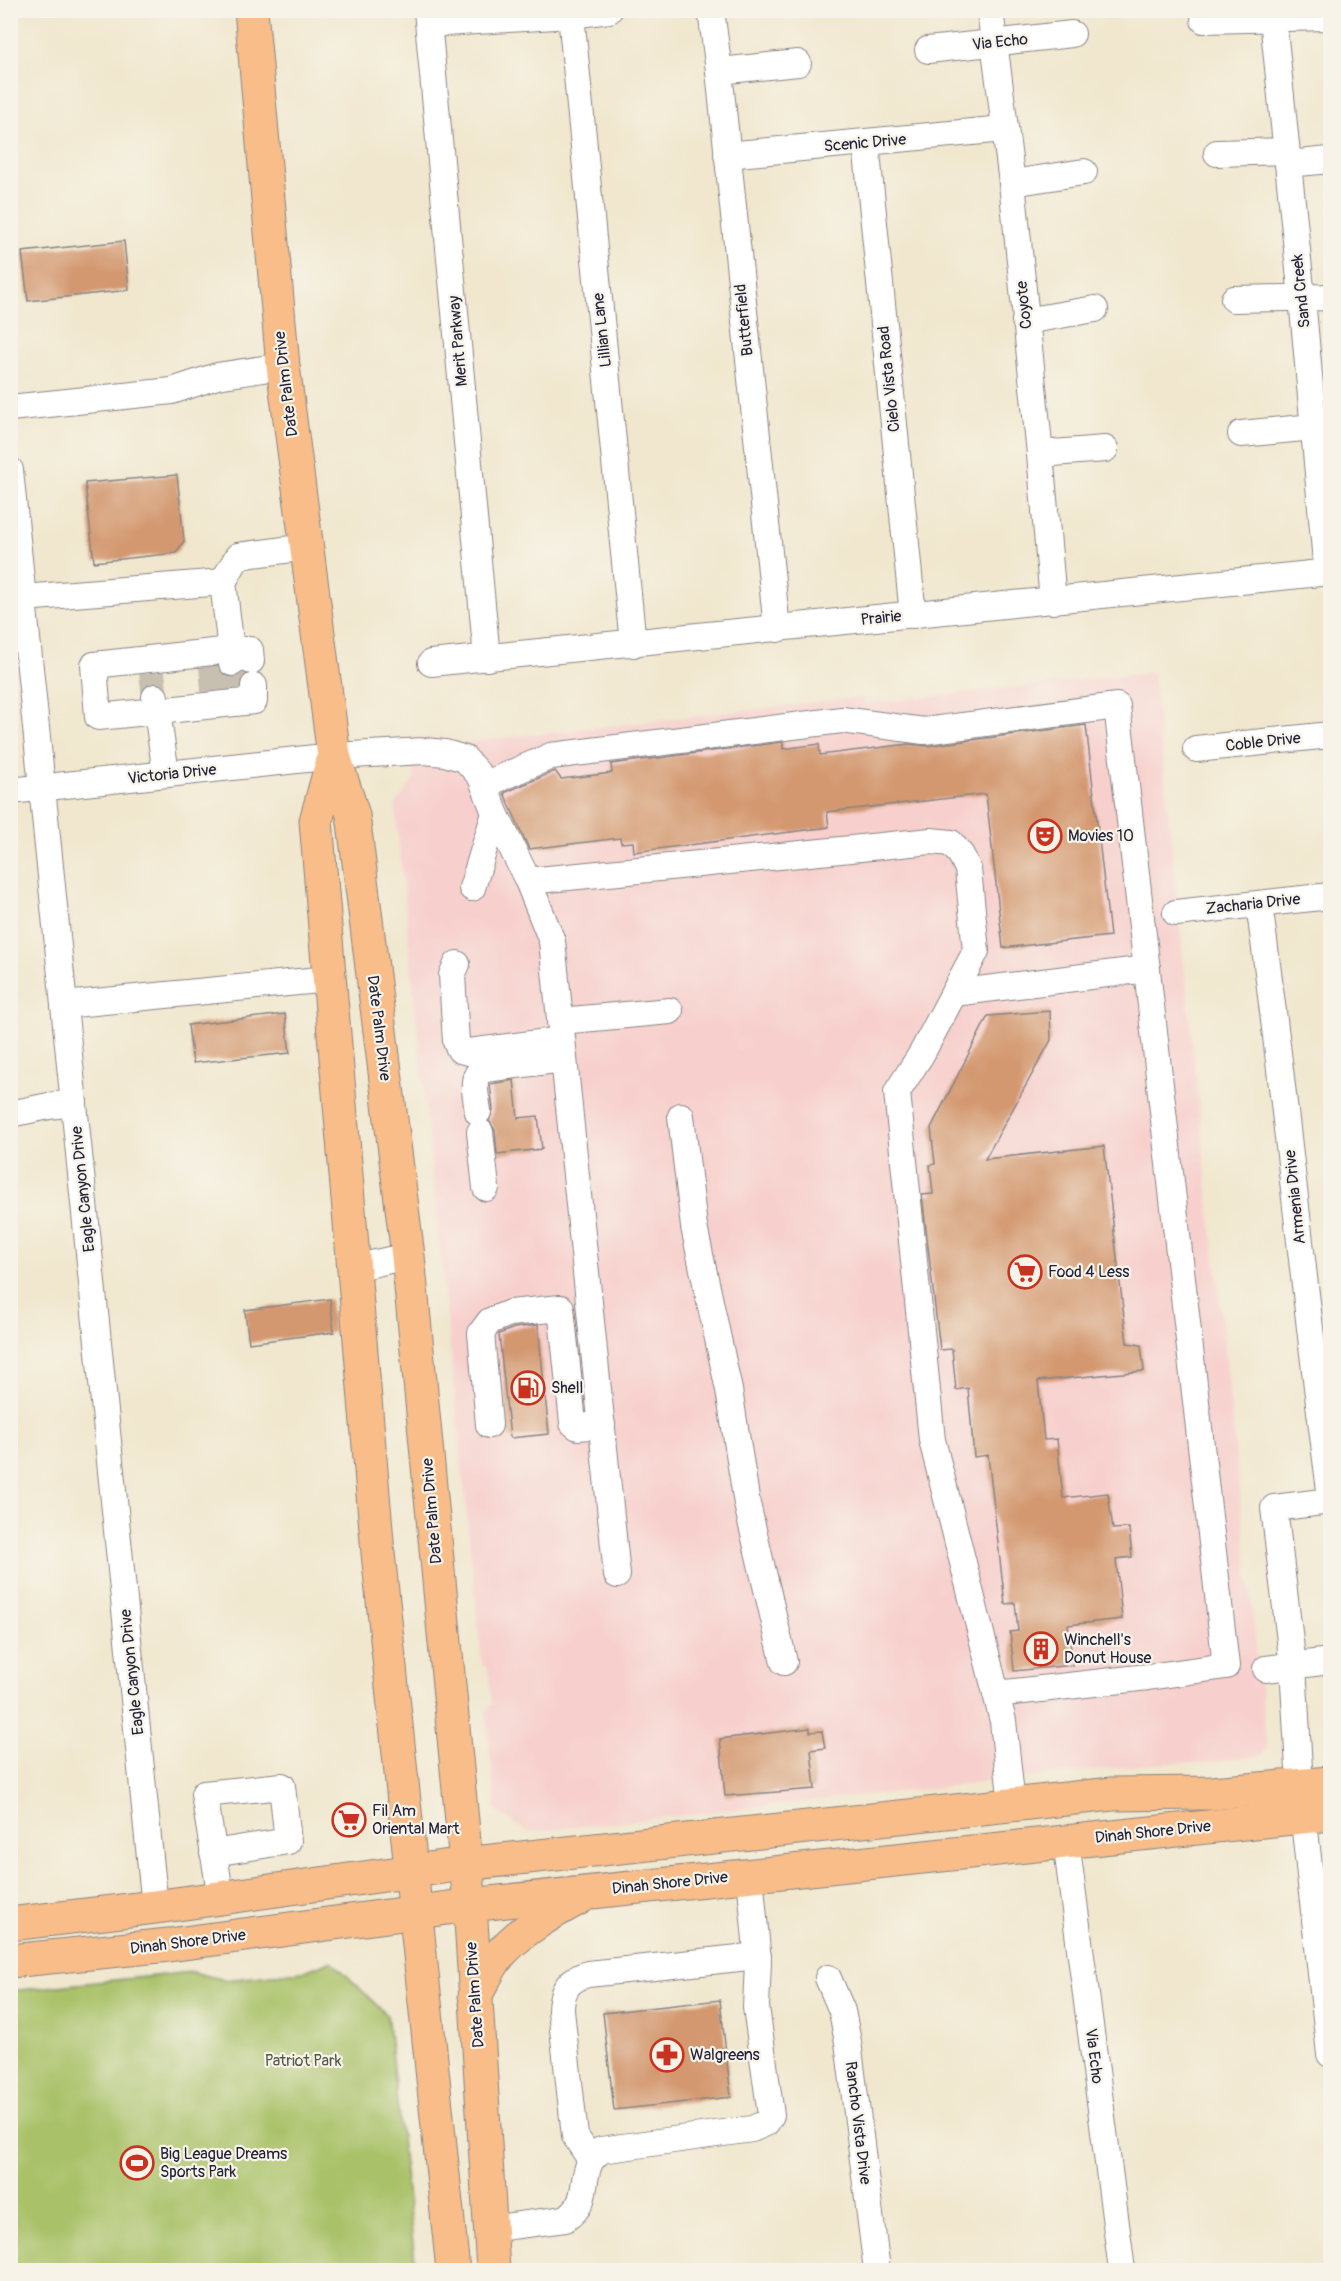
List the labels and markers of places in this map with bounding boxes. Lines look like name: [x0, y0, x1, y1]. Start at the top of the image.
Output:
theatre icon: Movies 10: [1027, 818, 1063, 854]
place label: Movies 10: [1068, 826, 1134, 846]
supermarket icon: Food 4 Less: [1007, 1254, 1043, 1290]
place label: Food 4 Less: [1048, 1262, 1129, 1282]
fuel station icon: Shell: [510, 1370, 546, 1406]
place label: Shell: [551, 1378, 583, 1398]
place label: Winchell's Donut House: [1064, 1630, 1151, 1668]
building icon: Winchell's Donut House: [1023, 1631, 1059, 1667]
place label: Fil Am Oriental Mart: [372, 1801, 460, 1839]
supermarket icon: Fil Am Oriental Mart: [331, 1802, 367, 1838]
pharmacy icon: Walgreens: [649, 2037, 685, 2073]
place label: Walgreens: [690, 2045, 760, 2065]
place label: Big League Dreams Sports Park: [160, 2144, 287, 2182]
sports icon: Big League Dreams Sports Park: [119, 2145, 155, 2181]

